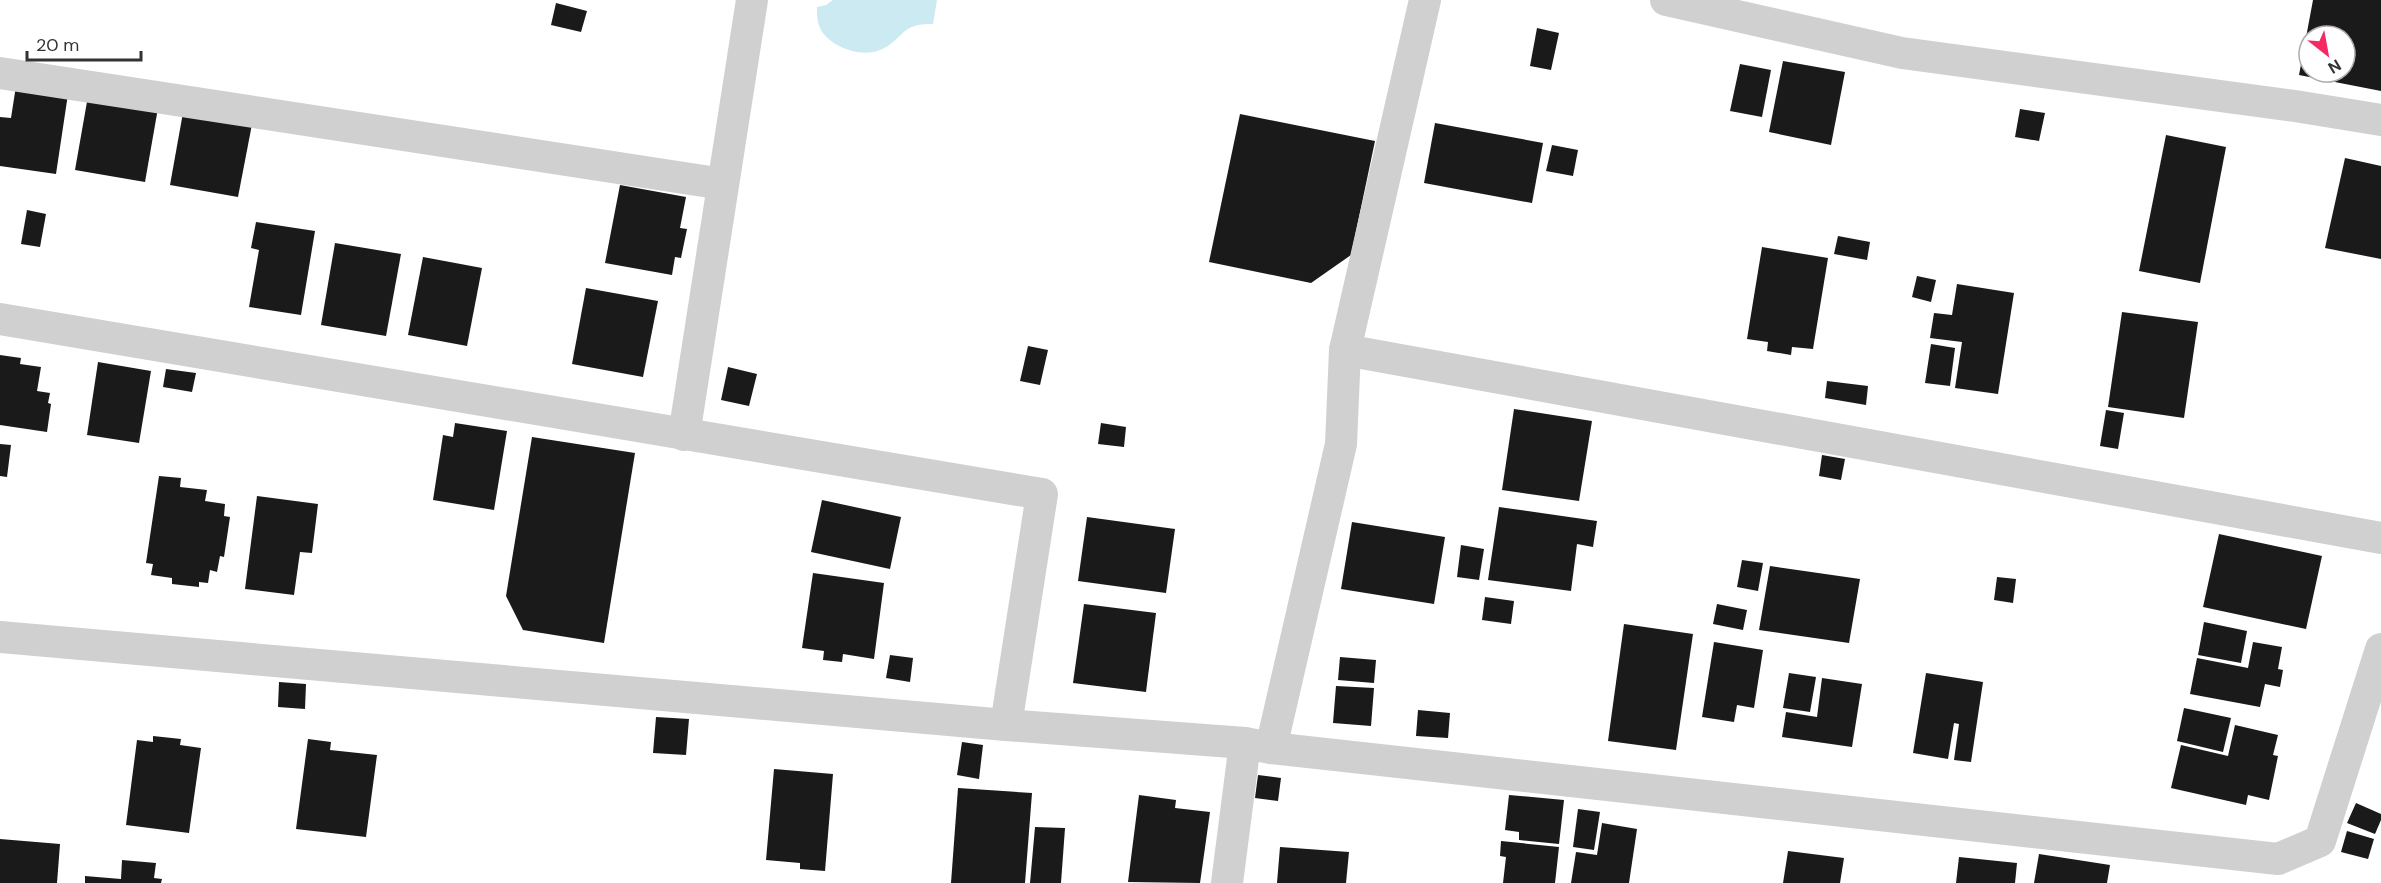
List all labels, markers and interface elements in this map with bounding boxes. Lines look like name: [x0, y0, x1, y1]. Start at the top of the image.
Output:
scale bar: [27, 24, 141, 62]
north arrow: [2297, 24, 2357, 84]
text: 20 m: [36, 33, 79, 57]
text: N: [2324, 54, 2345, 78]

